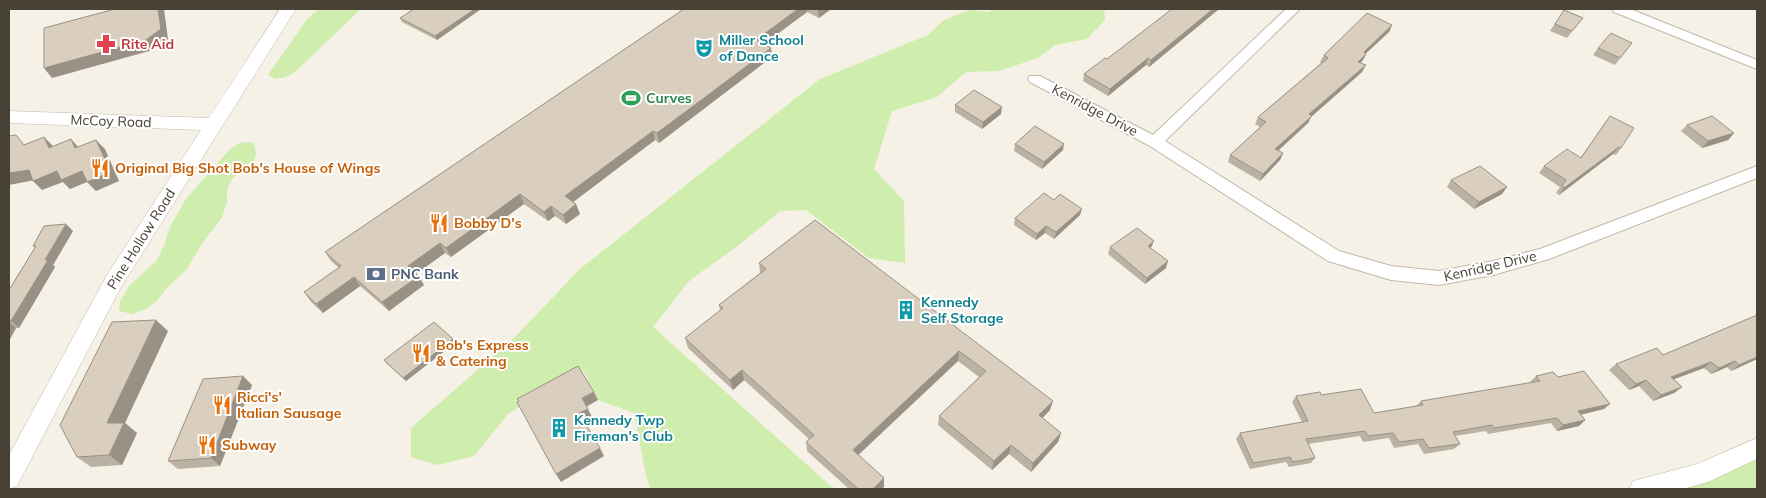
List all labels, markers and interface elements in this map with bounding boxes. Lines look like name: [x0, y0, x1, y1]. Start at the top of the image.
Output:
place label: Miller School of Dance: [719, 31, 804, 65]
pharmacy icon: Rite Aid: [95, 33, 117, 55]
place label: Rite Aid: [121, 35, 174, 53]
theatre icon: Miller School of Dance: [693, 37, 715, 59]
street label: Kenridge Drive: [1049, 80, 1141, 140]
sports icon: Curves: [620, 87, 642, 109]
place label: Curves: [646, 89, 692, 107]
street label: McCoy Road: [70, 111, 152, 131]
restaurant icon: Original Big Shot Bob's House of Wings: [89, 157, 111, 179]
place label: Original Big Shot Bob's House of Wings: [115, 159, 380, 177]
street label: Pine Hollow Road: [103, 185, 179, 293]
restaurant icon: Bobby D's: [428, 212, 450, 234]
place label: Bobby D's: [454, 214, 522, 232]
street label: Kenridge Drive: [1442, 247, 1538, 285]
bank icon: PNC Bank: [365, 263, 387, 285]
place label: PNC Bank: [391, 265, 459, 283]
place label: Kennedy Self Storage: [921, 293, 1004, 327]
building icon: Kennedy Self Storage: [895, 299, 917, 321]
place label: Bob's Express & Catering: [436, 336, 529, 370]
restaurant icon: Bob's Express & Catering: [410, 342, 432, 364]
place label: Ricci's' Italian Sausage: [237, 388, 342, 422]
restaurant icon: Ricci's' Italian Sausage: [211, 394, 233, 416]
place label: Kennedy Twp Fireman's Club: [574, 411, 673, 445]
building icon: Kennedy Twp Fireman's Club: [548, 417, 570, 439]
restaurant icon: Subway: [196, 434, 218, 456]
place label: Subway: [222, 436, 277, 454]

